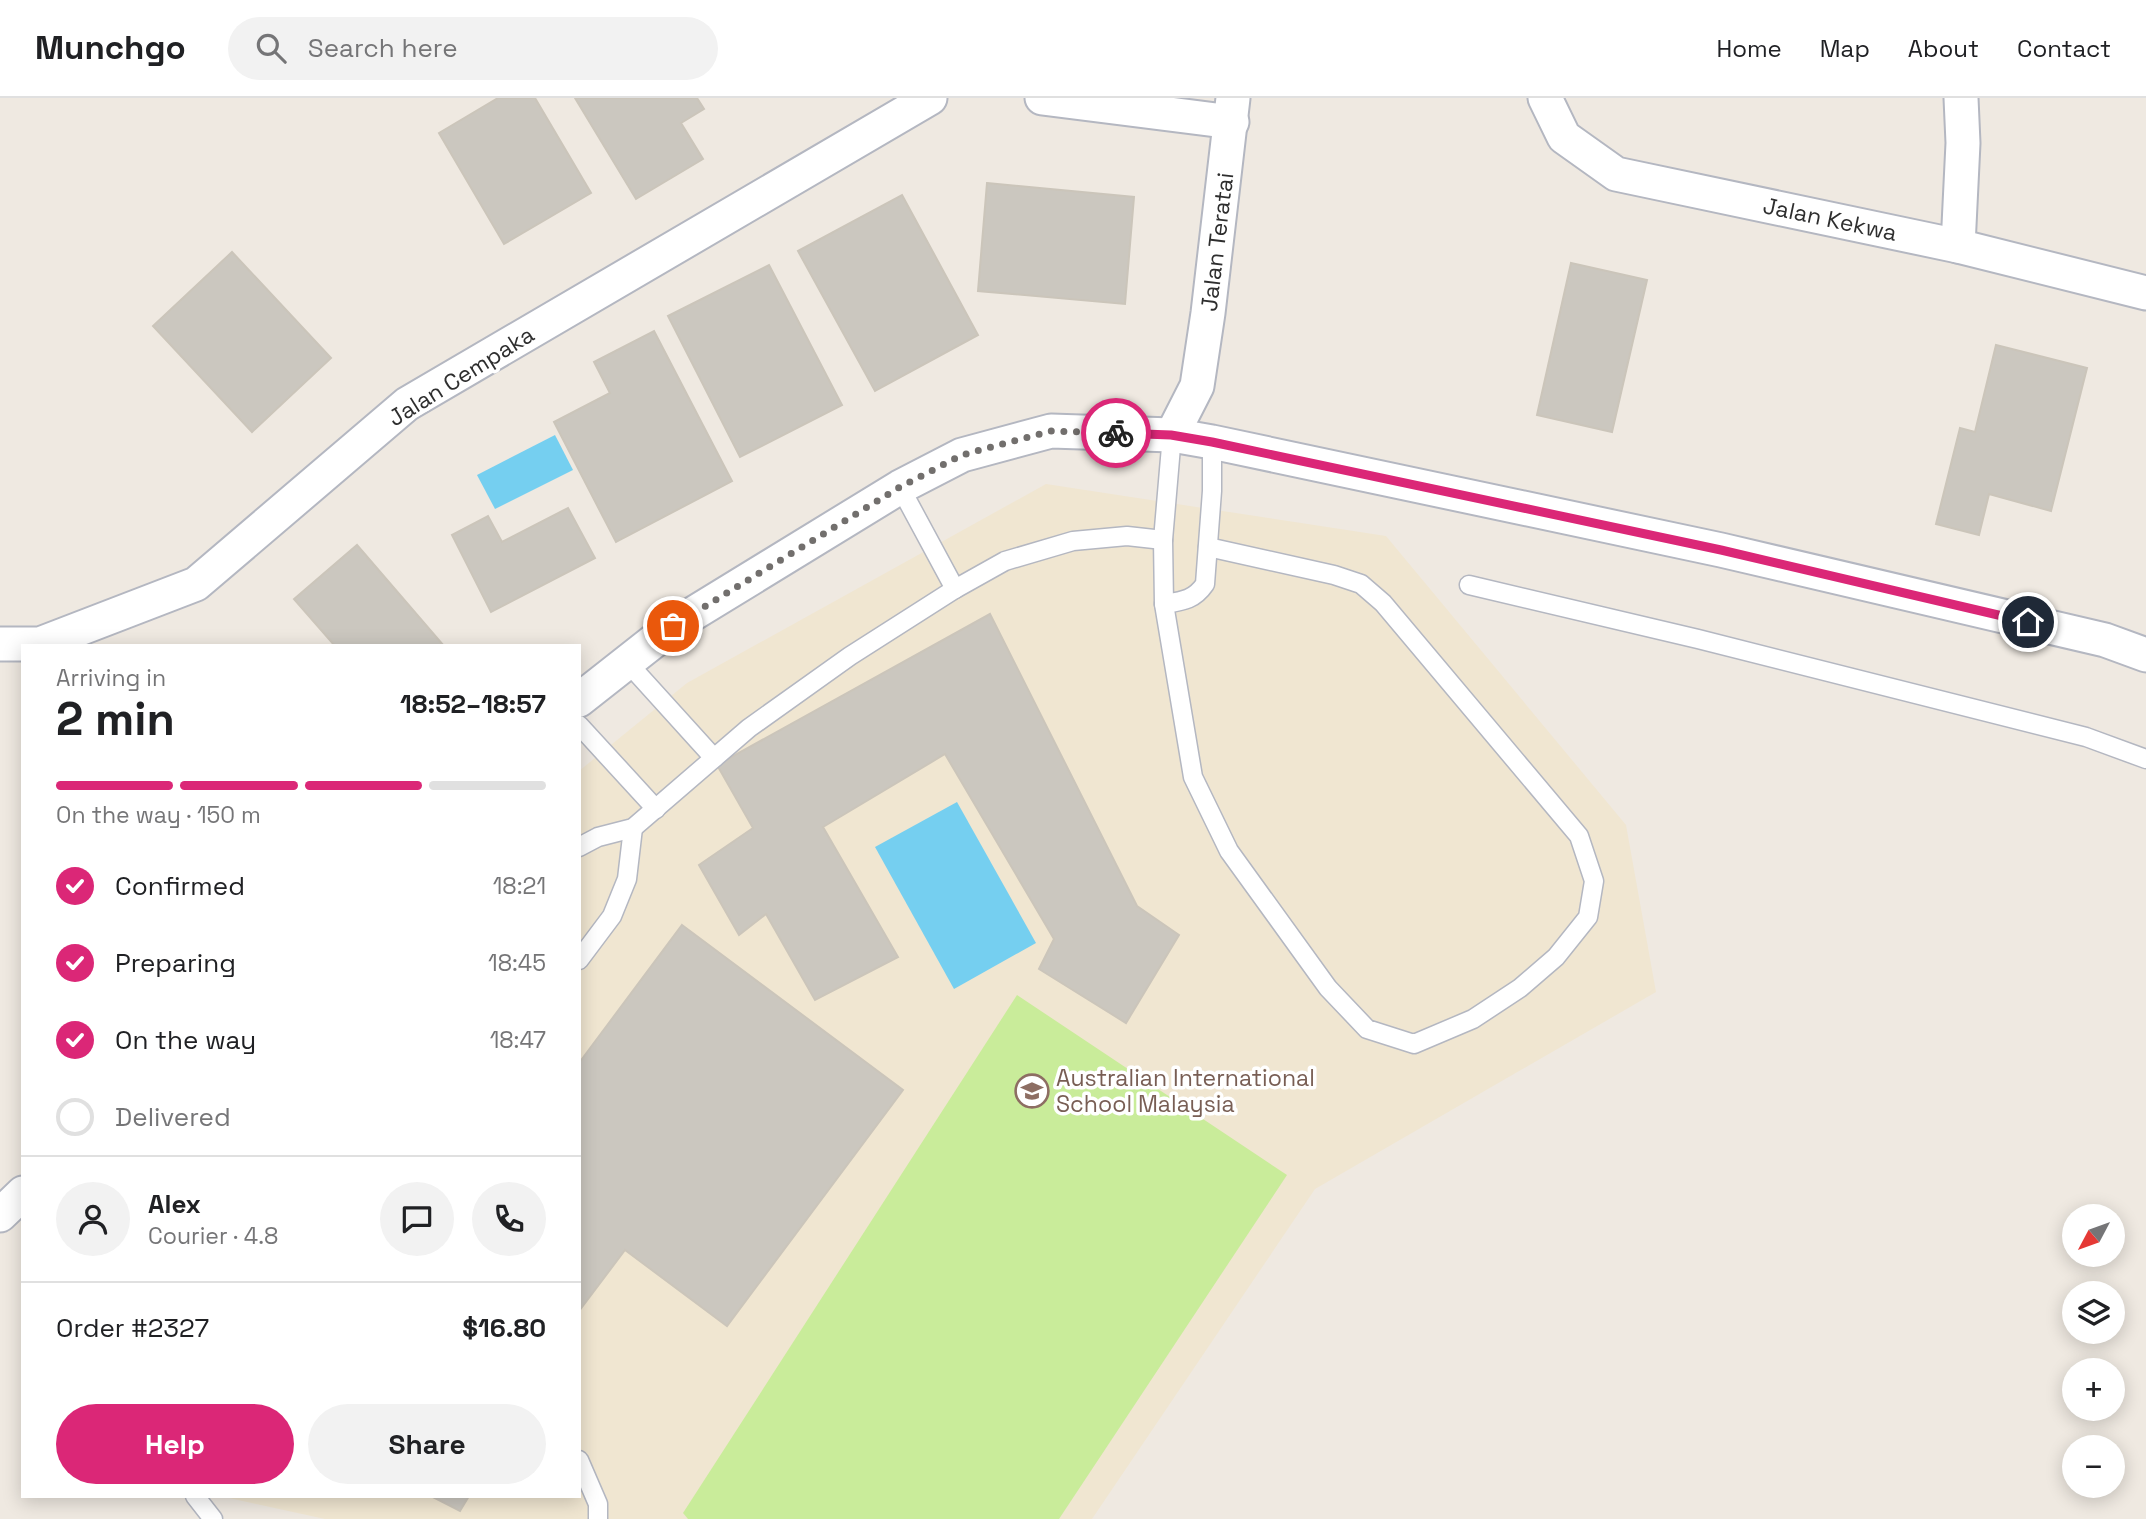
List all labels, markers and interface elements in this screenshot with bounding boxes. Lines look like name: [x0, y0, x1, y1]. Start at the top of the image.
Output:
search box: [228, 17, 718, 80]
text: Munchgo: [35, 27, 186, 69]
icon: search: [252, 29, 290, 67]
text: Search here: [308, 31, 458, 65]
text: Home: [1716, 33, 1782, 64]
text: Map: [1820, 33, 1870, 64]
text: About: [1908, 33, 1979, 64]
text: Contact: [2017, 33, 2111, 64]
street label: Jalan Teratai: [1194, 171, 1240, 313]
street label: Jalan Kekwa: [1760, 190, 1900, 248]
street label: Jalan Cempaka: [382, 319, 540, 433]
courier: [1081, 398, 1151, 468]
icon: bike: [1097, 414, 1135, 452]
pin: [1998, 592, 2058, 652]
pin: [643, 596, 703, 656]
icon: home: [2009, 603, 2047, 641]
icon: bag: [654, 607, 692, 645]
text: Arriving in: [56, 663, 166, 693]
text: 18:52–18:57: [400, 687, 546, 721]
text: 2 min: [56, 690, 175, 748]
text: On the way · 150 m: [56, 800, 261, 830]
icon: check: [56, 867, 94, 905]
text: Confirmed: [115, 869, 245, 903]
text: 18:21: [493, 871, 546, 901]
icon: check: [56, 944, 94, 982]
text: Preparing: [115, 946, 236, 980]
text: 18:45: [488, 948, 546, 978]
icon: check: [56, 1021, 94, 1059]
text: On the way: [115, 1023, 256, 1057]
text: 18:47: [490, 1025, 546, 1055]
place label: Australian International School Malaysia: [1056, 1063, 1315, 1119]
school or university icon: Australian International School Malaysia: [1013, 1072, 1051, 1110]
text: Delivered: [115, 1100, 231, 1134]
button: person: [56, 1182, 130, 1256]
button: chat: [380, 1182, 454, 1256]
button: phone: [472, 1182, 546, 1256]
text: Alex: [148, 1187, 201, 1221]
north arrow: [2062, 1204, 2124, 1267]
map controls: [2062, 1204, 2125, 1498]
text: Courier · 4.8: [148, 1221, 278, 1251]
button: layers: [2062, 1281, 2125, 1344]
text: Order #2327: [56, 1311, 209, 1345]
text: $16.80: [462, 1311, 546, 1345]
button: +: [2062, 1358, 2125, 1421]
button: Help: [56, 1404, 294, 1484]
button: Share: [308, 1404, 546, 1484]
button: −: [2062, 1435, 2125, 1498]

